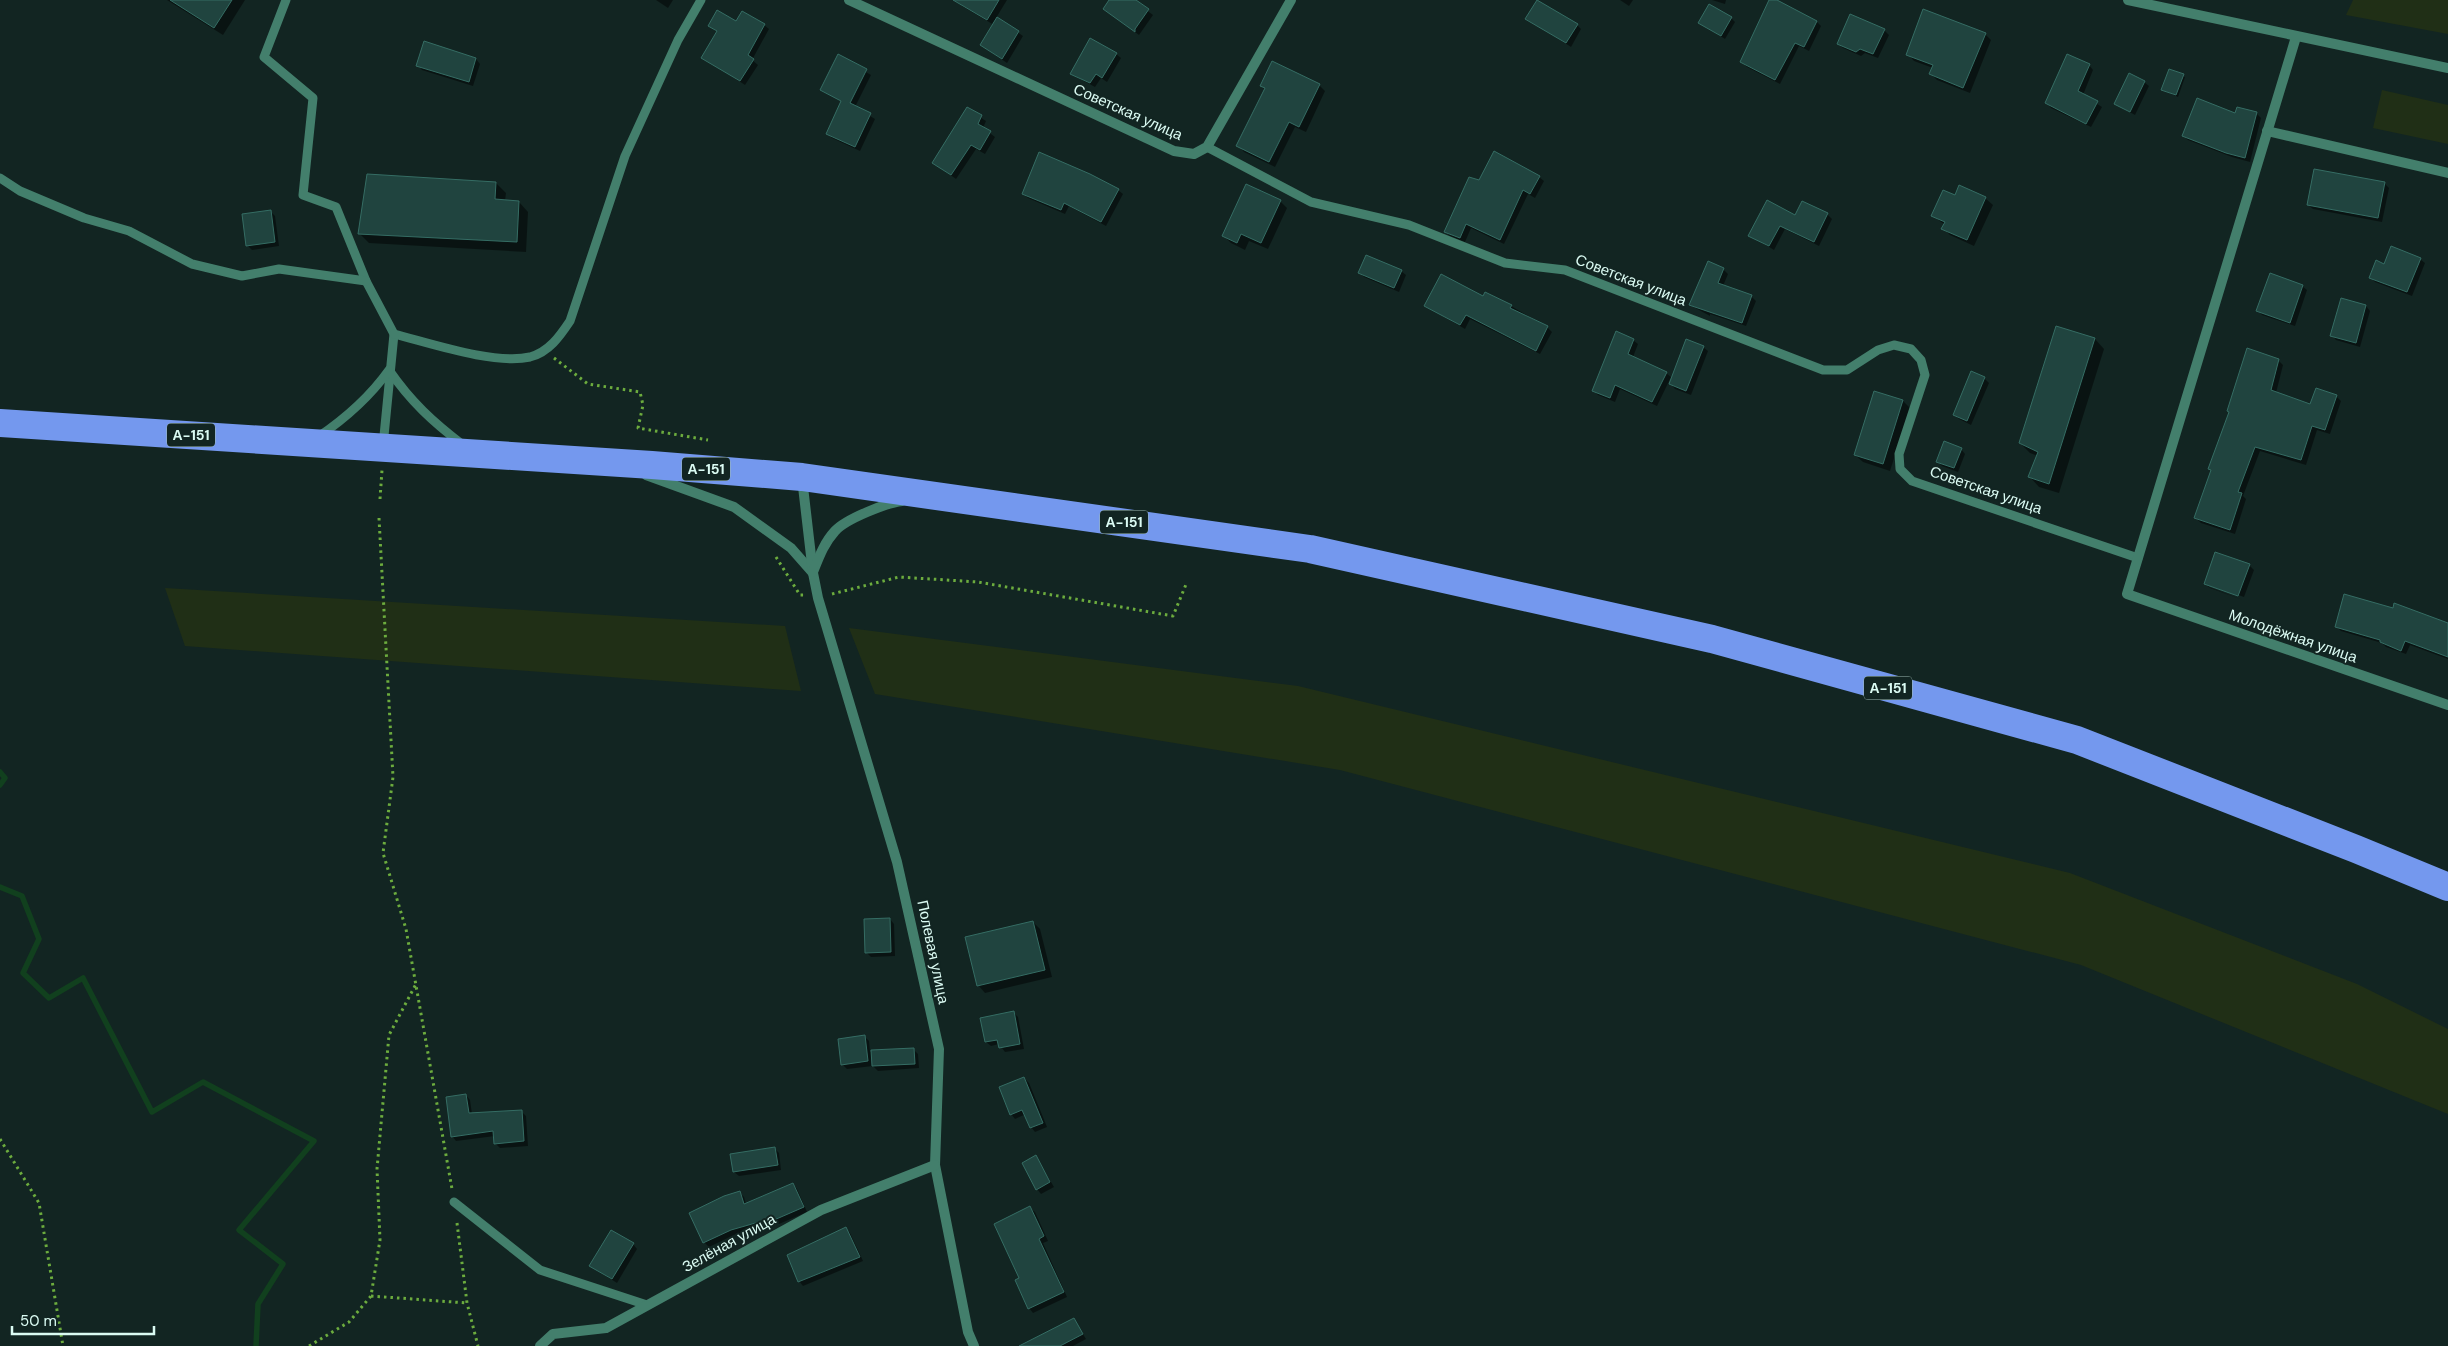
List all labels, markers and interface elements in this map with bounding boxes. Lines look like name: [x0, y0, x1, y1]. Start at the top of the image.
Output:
street label: Советская улица: [1070, 79, 1186, 145]
street label: Советская улица: [1573, 250, 1690, 311]
road number: А-151: [167, 424, 215, 446]
road number: А-151: [682, 458, 730, 480]
street label: Советская улица: [1927, 461, 2045, 519]
road number: А-151: [1100, 511, 1148, 534]
street label: Молодёжная улица: [2226, 605, 2361, 668]
road number: А-151: [1864, 676, 1912, 700]
street label: Полевая улица: [912, 898, 954, 1006]
street label: Зелёная улица: [679, 1209, 780, 1277]
scale bar: [12, 1304, 155, 1336]
text: 50 m: [20, 1311, 57, 1331]

